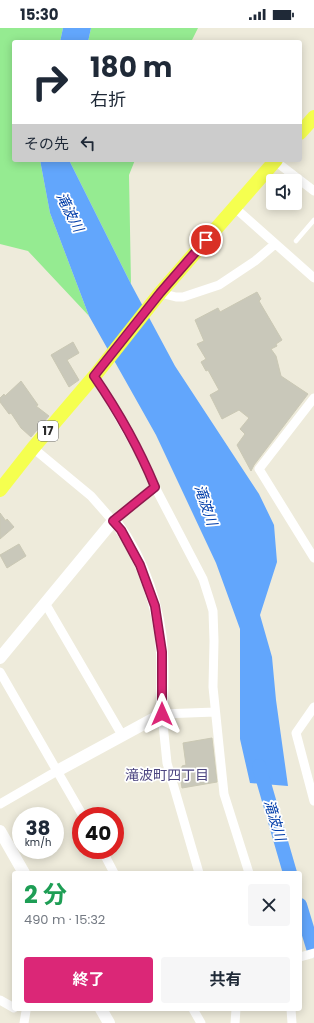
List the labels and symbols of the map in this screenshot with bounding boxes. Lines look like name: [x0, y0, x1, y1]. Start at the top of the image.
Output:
water label: 滝波川: [52, 189, 89, 237]
pin: [189, 223, 223, 257]
road number: 17: [38, 421, 58, 441]
water label: 滝波川: [190, 482, 223, 530]
position arrow: [141, 693, 183, 735]
district label: 滝波町四丁目: [125, 765, 209, 785]
water label: 滝波川: [259, 797, 291, 845]
speed limit sign: 40: [72, 807, 124, 859]

